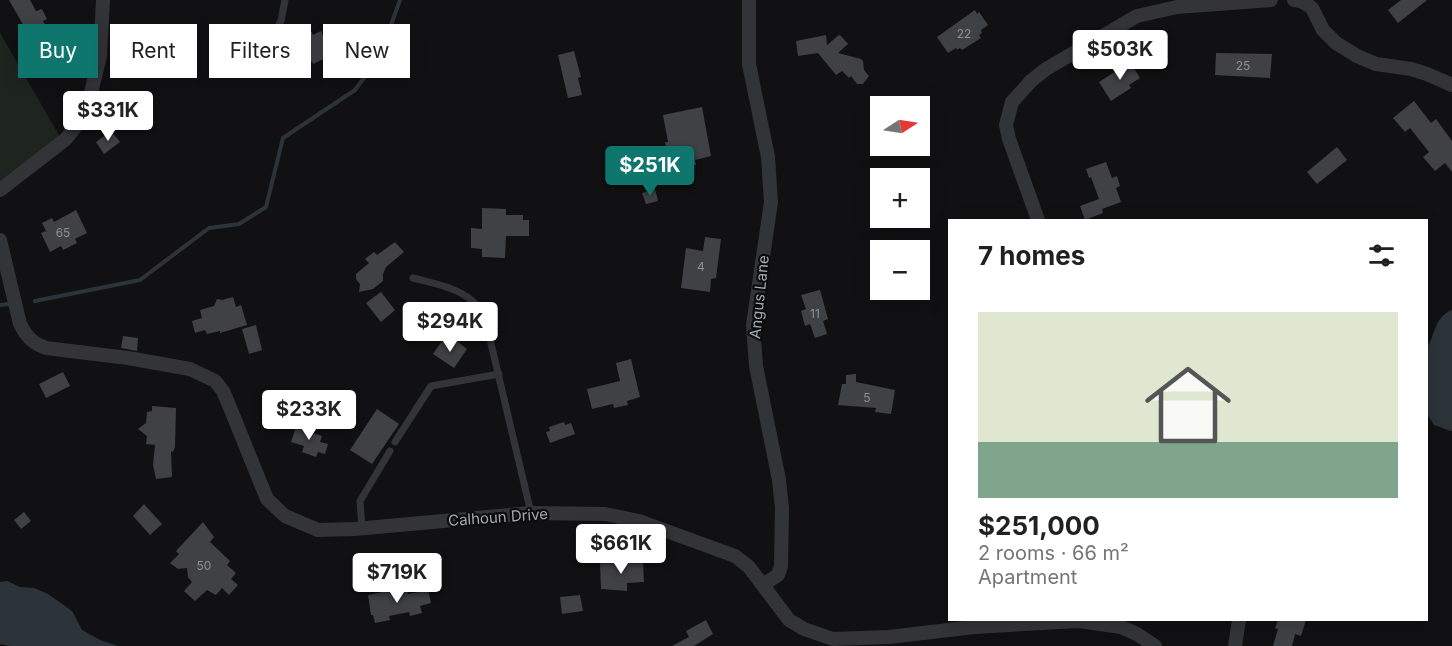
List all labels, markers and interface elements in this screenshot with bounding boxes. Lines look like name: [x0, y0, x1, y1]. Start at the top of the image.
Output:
chip: Buy: [18, 24, 98, 78]
chip: Rent: [110, 24, 197, 78]
chip: Filters: [209, 24, 311, 78]
chip: New: [323, 24, 410, 78]
house number: 22: [957, 26, 971, 41]
pin: $503K: [1078, 30, 1162, 81]
text: $503K: [1087, 37, 1153, 61]
house number: 25: [1236, 58, 1250, 73]
pin: $331K: [66, 91, 150, 142]
north arrow: [870, 96, 930, 156]
map controls: [870, 96, 930, 300]
text: $331K: [77, 98, 139, 122]
pin: $251K: [608, 146, 692, 197]
text: $251K: [619, 153, 681, 177]
button: +: [870, 168, 930, 228]
house number: 65: [56, 225, 70, 240]
icon: filters: [1365, 239, 1398, 272]
button: −: [870, 240, 930, 300]
text: 7 homes: [978, 240, 1085, 271]
street label: Angus Lane: [745, 254, 773, 340]
house number: 4: [697, 259, 705, 274]
pin: $294K: [408, 302, 492, 353]
house number: 11: [810, 306, 820, 321]
text: $294K: [417, 309, 483, 333]
icon: home: [1134, 351, 1242, 459]
pin: $233K: [267, 390, 351, 441]
house number: 5: [863, 390, 871, 405]
text: $233K: [276, 397, 342, 421]
street label: Calhoun Drive: [447, 504, 549, 530]
text: $251,000: [978, 510, 1100, 541]
pin: $661K: [579, 524, 663, 575]
text: $661K: [590, 531, 652, 555]
text: 2 rooms · 66 m²: [978, 541, 1129, 565]
pin: $719K: [355, 553, 439, 604]
house number: 50: [197, 558, 211, 573]
text: $719K: [367, 560, 427, 584]
text: Apartment: [978, 565, 1077, 589]

